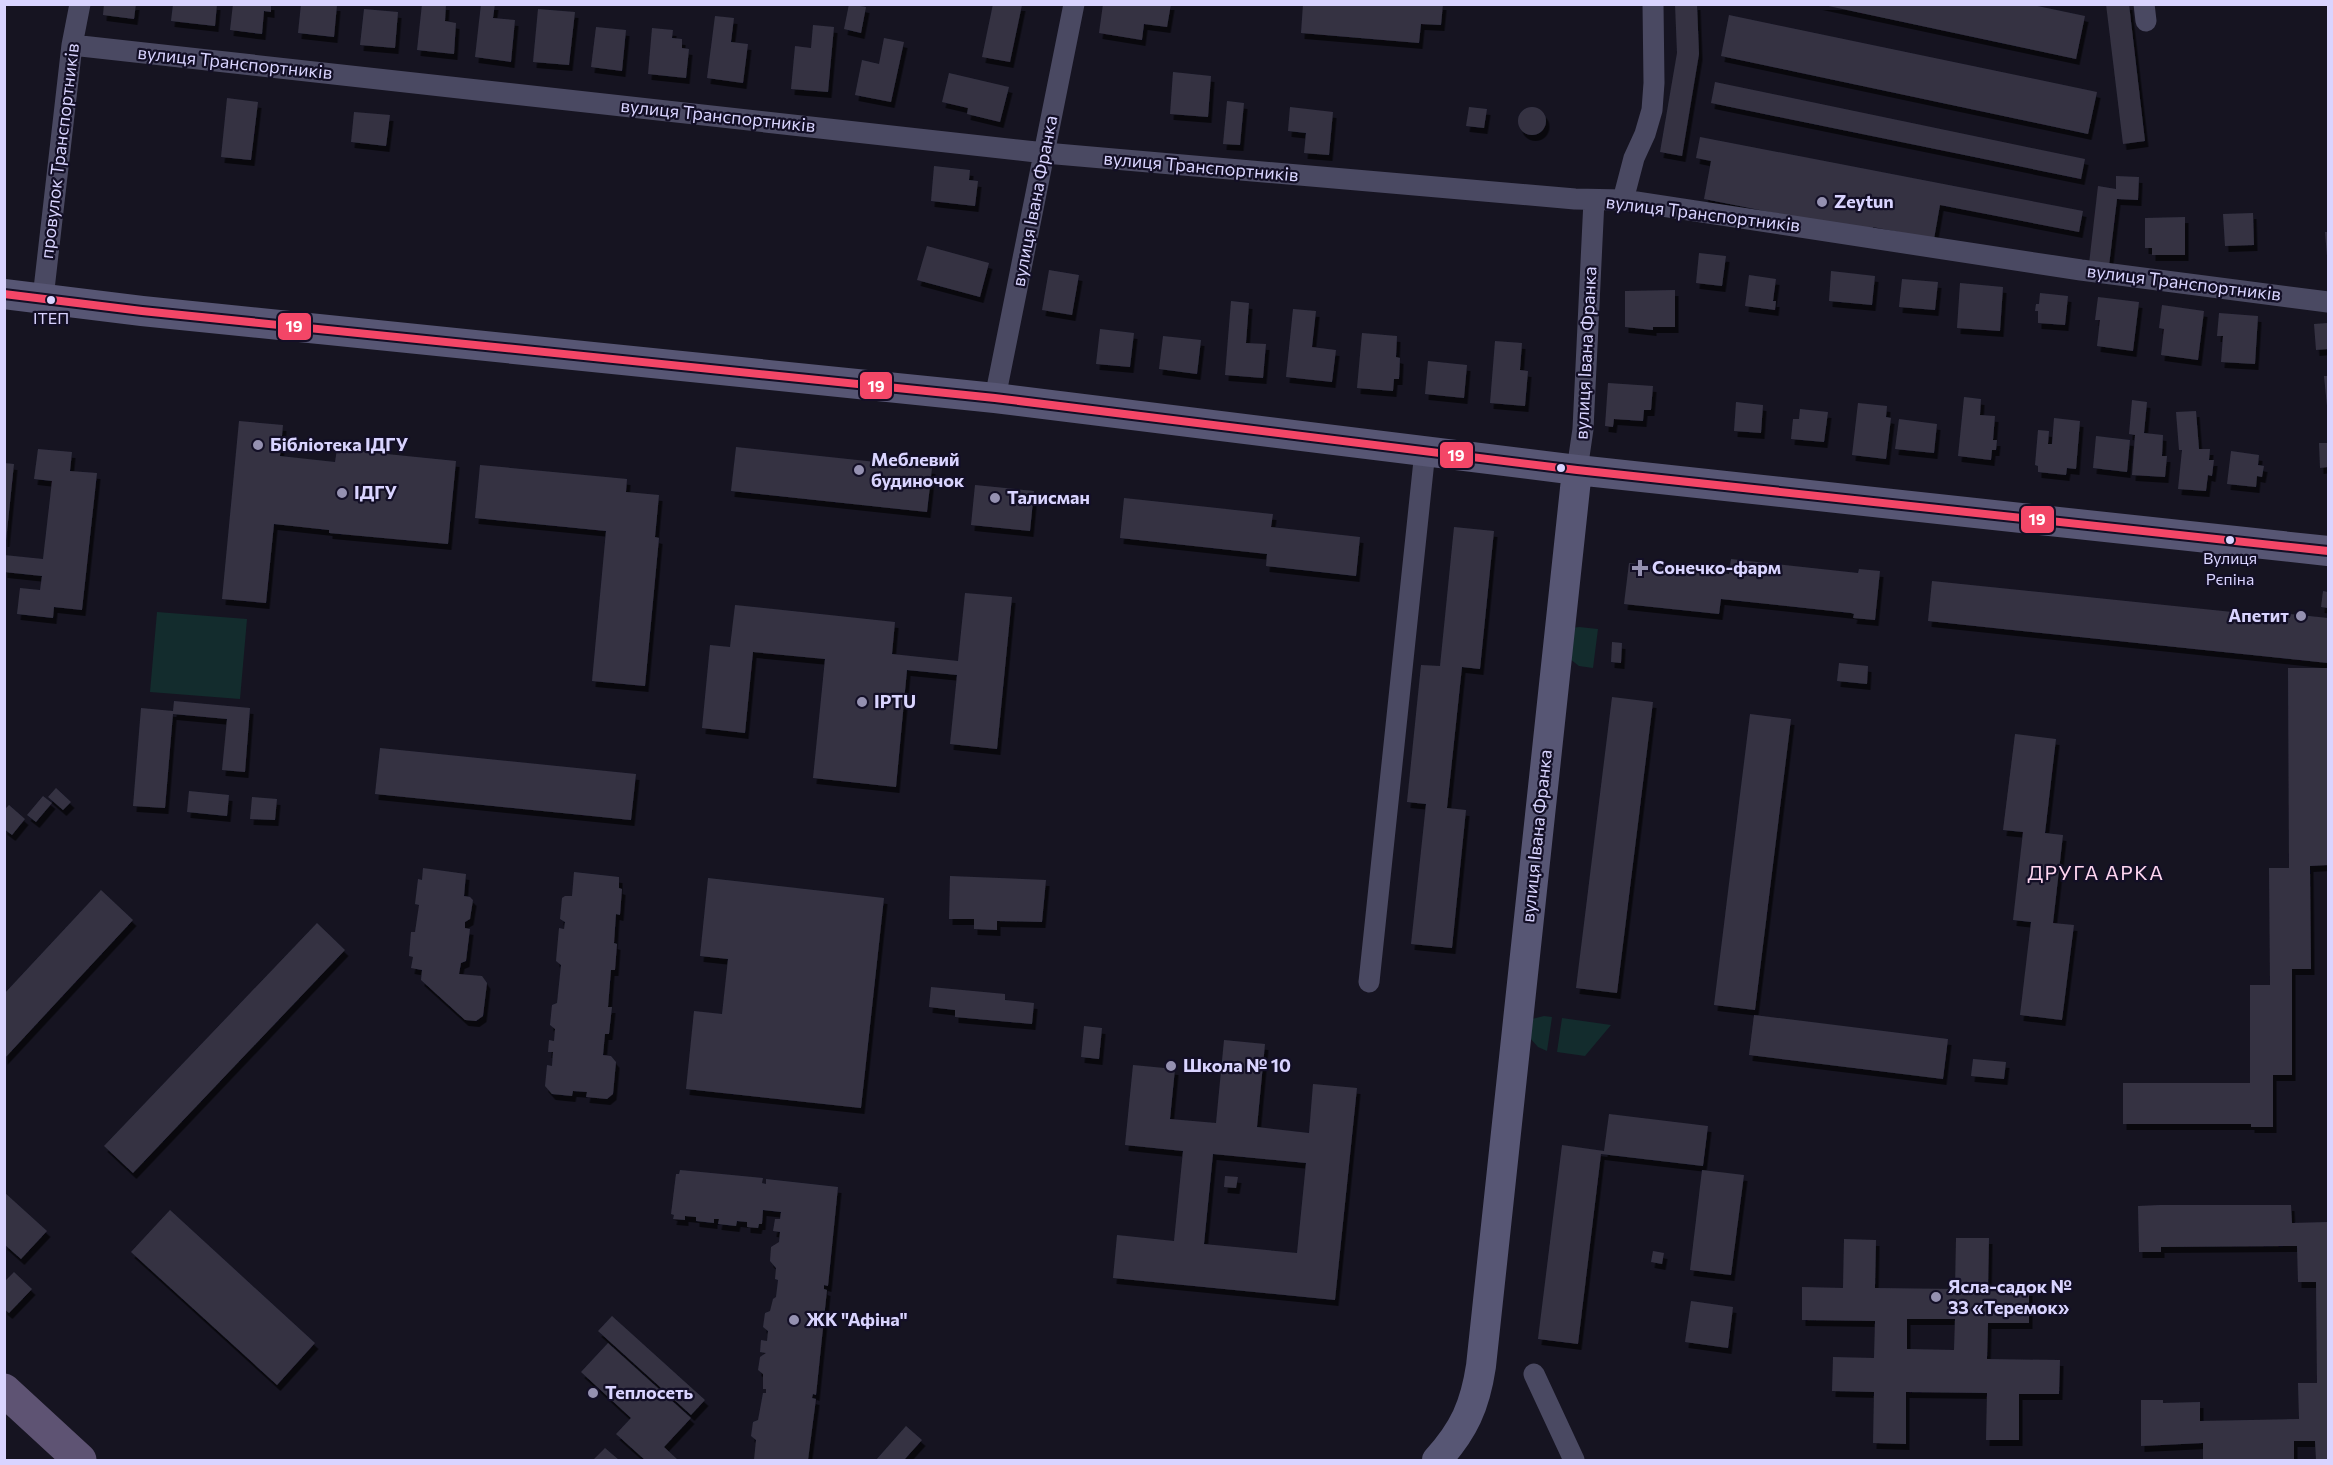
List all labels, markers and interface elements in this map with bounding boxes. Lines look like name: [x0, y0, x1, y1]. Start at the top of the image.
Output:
street label: вулиця Транспортників: [137, 41, 334, 83]
street label: провулок Транспортників: [35, 42, 83, 260]
street label: вулиця Транспортників: [620, 94, 817, 136]
street label: вулиця Івана Франка: [1007, 113, 1061, 288]
street label: вулиця Транспортників: [1103, 147, 1299, 185]
street label: вулиця Транспортників: [1605, 190, 1802, 236]
place label: Zeytun: [1834, 190, 1894, 212]
marker: Zeytun: [1815, 195, 1829, 209]
street label: вулиця Транспортників: [2086, 259, 2283, 305]
street label: вулиця Івана Франка: [1569, 266, 1601, 440]
marker: ІТЕП: [45, 294, 57, 306]
place label: ІТЕП: [33, 308, 69, 327]
line badge: 19: [277, 312, 312, 341]
text: 19: [285, 316, 303, 335]
line badge: 19: [859, 371, 893, 400]
text: 19: [867, 376, 885, 395]
place label: Бібліотека ІДГУ: [270, 433, 409, 455]
marker: Бібліотека ІДГУ: [251, 438, 265, 452]
line badge: 19: [1439, 441, 1474, 469]
text: 19: [1447, 445, 1465, 464]
place label: Меблевий будиночок: [871, 448, 965, 491]
unlabelled marker: [1555, 462, 1567, 474]
marker: Меблевий будиночок: [852, 463, 866, 477]
place label: ІДГУ: [354, 481, 398, 503]
marker: ІДГУ: [335, 486, 349, 500]
place label: Талисман: [1007, 486, 1090, 508]
marker: Талисман: [988, 491, 1002, 505]
line badge: 19: [2020, 505, 2055, 534]
text: 19: [2028, 509, 2046, 528]
marker: Вулиця Рєпіна: [2224, 534, 2236, 546]
place label: Вулиця Рєпіна: [2203, 548, 2257, 588]
place label: Сонечко-фарм: [1652, 556, 1781, 578]
marker: Сонечко-фарм: [1633, 561, 1647, 575]
place label: Апетит: [2228, 604, 2289, 626]
marker: Апетит: [2294, 609, 2308, 623]
place label: IPTU: [874, 690, 916, 712]
marker: IPTU: [855, 695, 869, 709]
street label: вулиця Івана Франка: [1516, 748, 1556, 923]
district label: ДРУГА АРКА: [2027, 860, 2165, 884]
place label: Школа № 10: [1183, 1054, 1291, 1076]
marker: Школа № 10: [1164, 1059, 1178, 1073]
place label: Ясла-садок № 33 «Теремок»: [1948, 1275, 2072, 1318]
marker: Ясла-садок № 33 «Теремок»: [1929, 1290, 1943, 1304]
place label: ЖК "Афіна": [806, 1308, 908, 1330]
marker: ЖК "Афіна": [787, 1313, 801, 1327]
place label: Теплосеть: [605, 1381, 694, 1403]
marker: Теплосеть: [586, 1386, 600, 1400]

